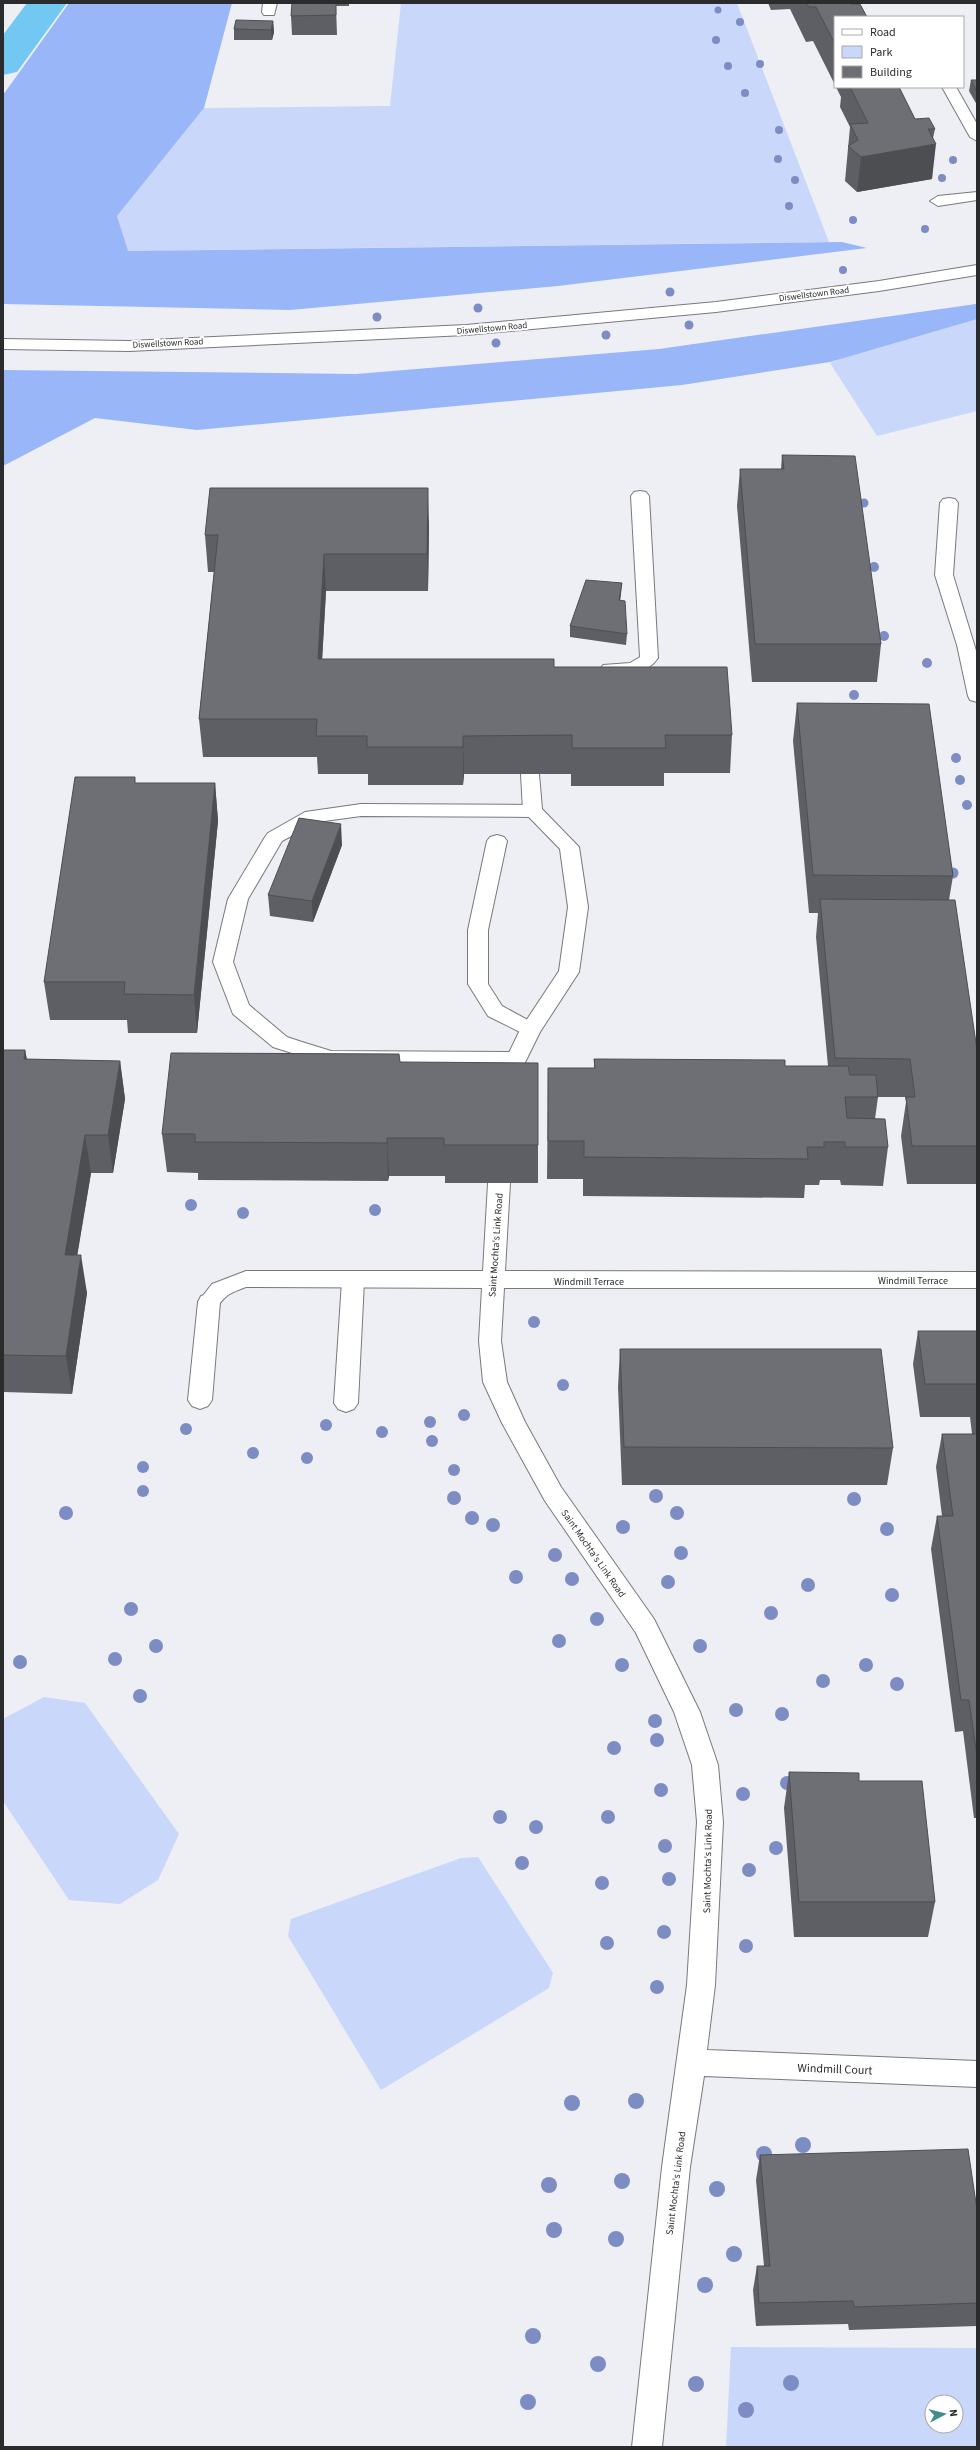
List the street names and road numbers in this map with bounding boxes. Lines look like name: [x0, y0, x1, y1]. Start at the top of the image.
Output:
street label: Diswellstown Road: [778, 284, 850, 305]
street label: Diswellstown Road: [456, 319, 528, 338]
street label: Diswellstown Road: [132, 335, 204, 352]
street label: Saint Mochta's Link Road: [485, 1193, 507, 1298]
street label: Windmill Terrace: [878, 1274, 948, 1288]
street label: Windmill Terrace: [554, 1275, 624, 1289]
street label: Saint Mochta's Link Road: [558, 1507, 629, 1600]
street label: Saint Mochta's Link Road: [700, 1809, 716, 1913]
street label: Windmill Court: [797, 2060, 873, 2079]
street label: Saint Mochta's Link Road: [663, 2131, 689, 2236]

